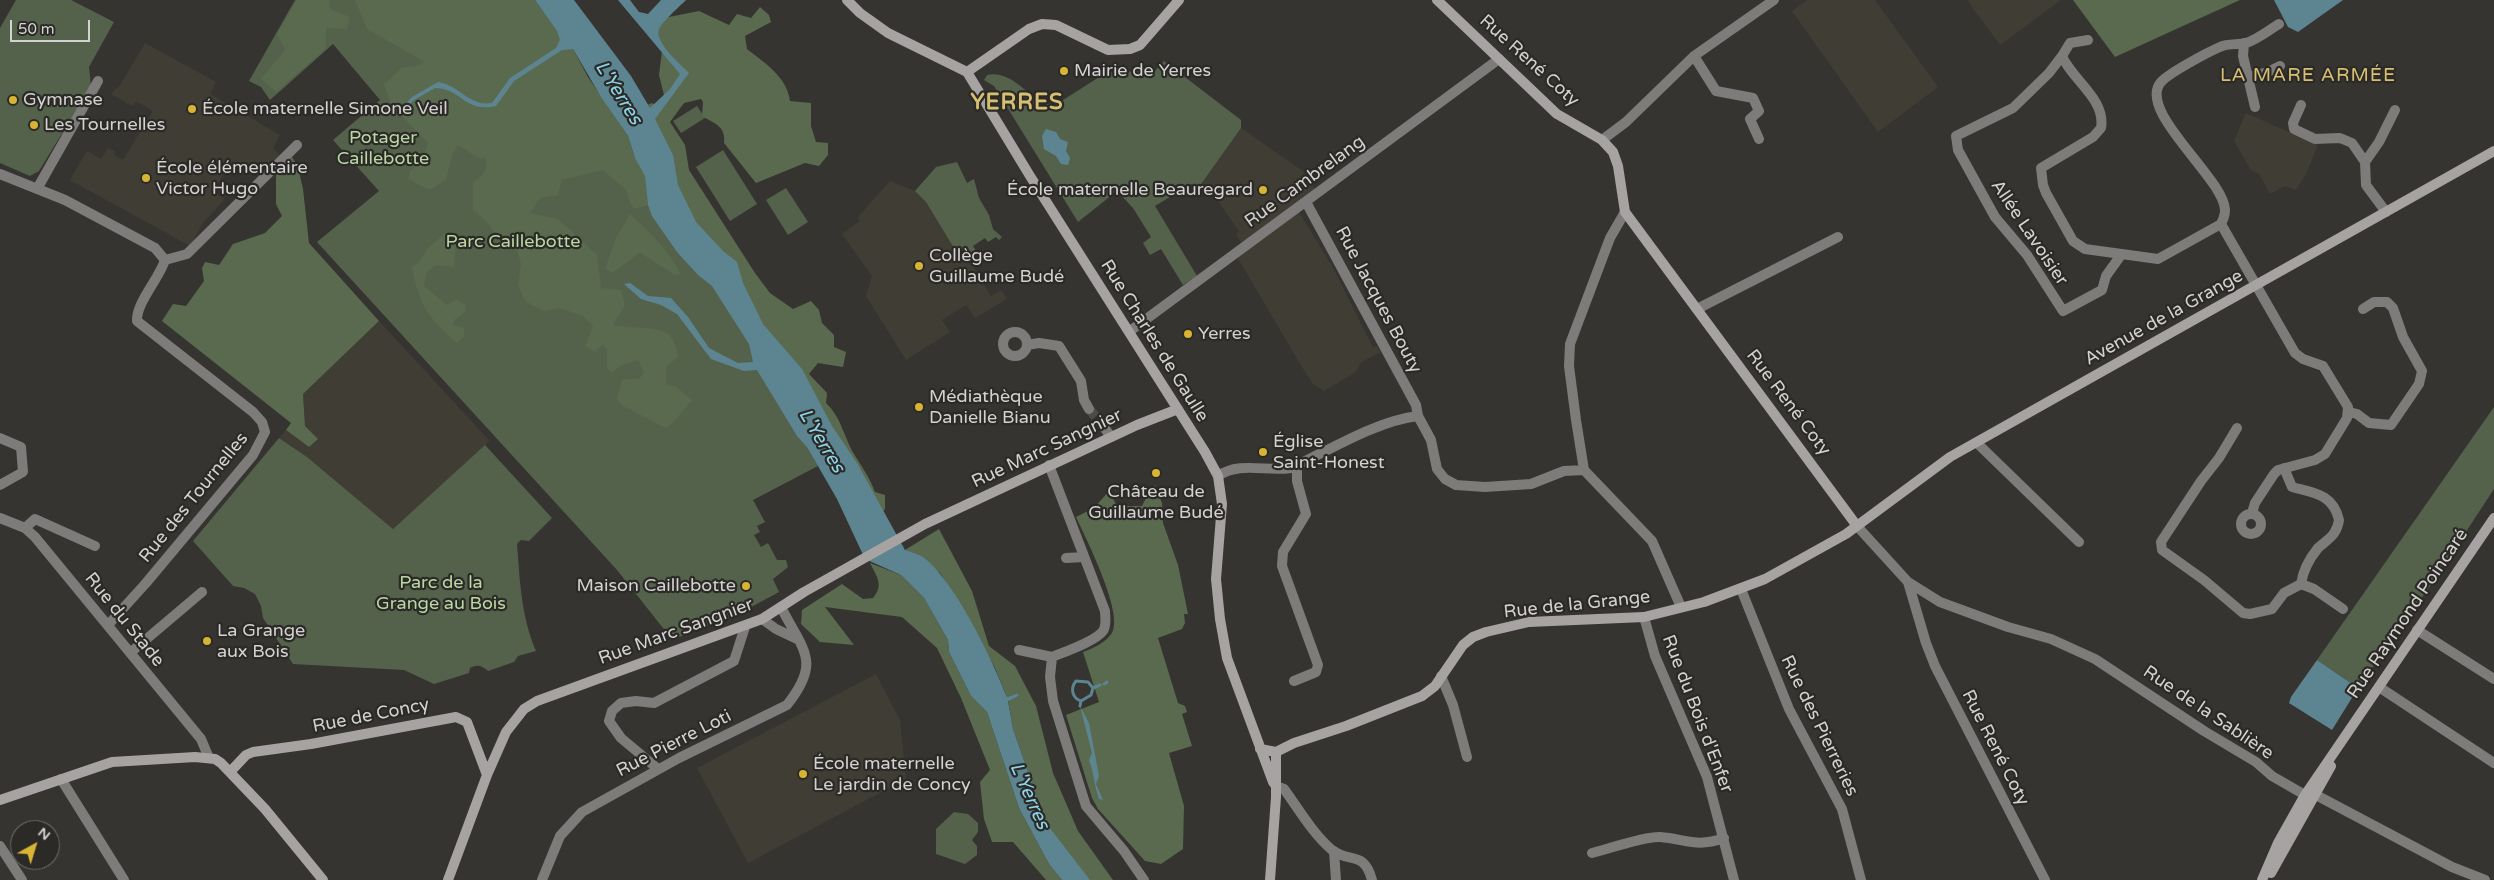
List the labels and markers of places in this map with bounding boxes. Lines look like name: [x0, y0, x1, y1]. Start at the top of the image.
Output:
place label: Mairie de Yerres: [1074, 60, 1211, 82]
marker: Mairie de Yerres: [1058, 65, 1070, 77]
place label: Gymnase: [23, 89, 103, 111]
marker: Gymnase: [7, 94, 19, 106]
place label: École maternelle Simone Veil: [202, 98, 448, 120]
marker: École maternelle Simone Veil: [186, 103, 198, 115]
place label: Les Tournelles: [44, 114, 165, 136]
marker: Les Tournelles: [28, 119, 40, 131]
place label: École élémentaire Victor Hugo: [156, 157, 308, 200]
marker: École élémentaire Victor Hugo: [140, 172, 152, 184]
place label: École maternelle Beauregard: [1007, 179, 1253, 201]
marker: École maternelle Beauregard: [1257, 184, 1269, 196]
place label: Collège Guillaume Budé: [929, 245, 1064, 288]
marker: Collège Guillaume Budé: [913, 260, 925, 272]
place label: Yerres: [1198, 323, 1251, 345]
marker: Yerres: [1182, 328, 1194, 340]
place label: Médiathèque Danielle Bianu: [929, 386, 1051, 428]
marker: Médiathèque Danielle Bianu: [913, 401, 925, 413]
place label: Église Saint-Honest: [1273, 431, 1385, 474]
marker: Église Saint-Honest: [1257, 446, 1269, 458]
marker: Château de Guillaume Budé: [1150, 467, 1162, 479]
place label: Château de Guillaume Budé: [1088, 481, 1224, 524]
place label: Maison Caillebotte: [576, 575, 736, 597]
marker: Maison Caillebotte: [740, 580, 752, 592]
place label: La Grange aux Bois: [217, 620, 305, 662]
marker: La Grange aux Bois: [201, 635, 213, 647]
place label: École maternelle Le jardin de Concy: [813, 753, 971, 796]
marker: École maternelle Le jardin de Concy: [797, 768, 809, 780]

